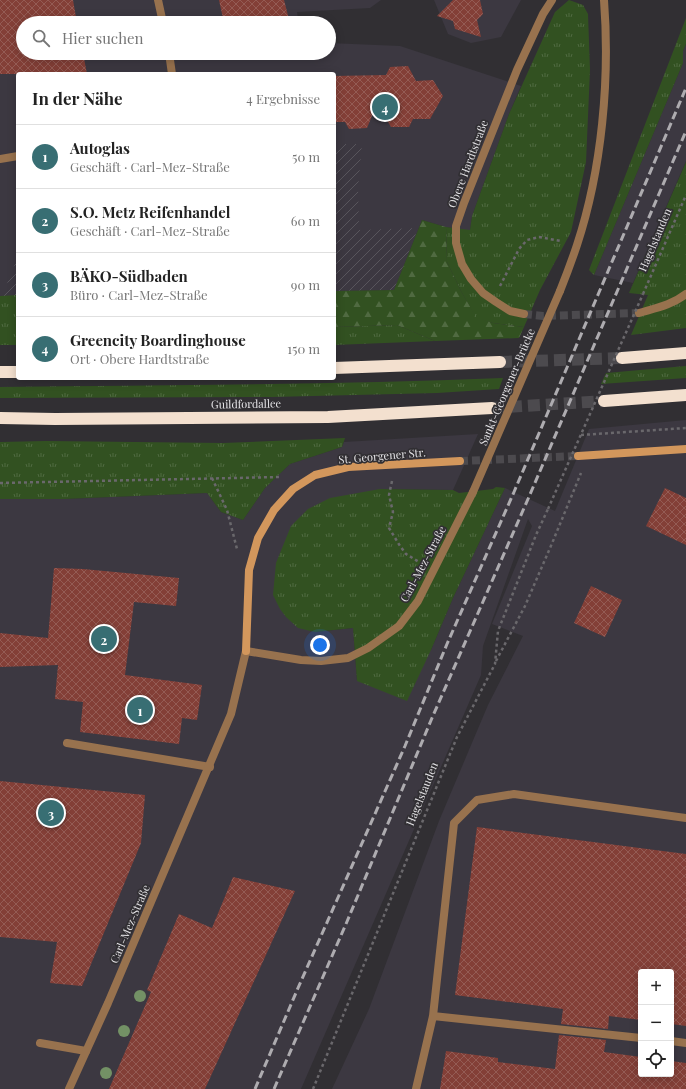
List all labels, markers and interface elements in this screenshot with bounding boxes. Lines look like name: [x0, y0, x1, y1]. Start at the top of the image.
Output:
search box: [16, 16, 336, 60]
icon: search: [30, 27, 52, 49]
text: Hier suchen: [62, 28, 144, 48]
text: In der Nähe: [32, 87, 123, 109]
text: 4 Ergebnisse: [246, 90, 320, 107]
pin: 4: [372, 92, 398, 122]
street label: Obere Hardtstraße: [444, 117, 491, 210]
text: Autoglas: [70, 138, 130, 158]
text: 1: [43, 148, 47, 165]
text: 50 m: [292, 148, 320, 165]
text: Geschäft · Carl-Mez-Straße: [70, 158, 230, 175]
text: S.O. Metz Reifenhandel: [70, 202, 231, 222]
street label: Hagelstauden: [634, 205, 675, 274]
text: 2: [42, 212, 48, 229]
text: 60 m: [291, 212, 320, 229]
text: Geschäft · Carl-Mez-Straße: [70, 222, 230, 239]
text: BÄKO-Südbaden: [70, 266, 188, 286]
text: 3: [42, 276, 48, 293]
text: 90 m: [291, 276, 320, 293]
text: Büro · Carl-Mez-Straße: [70, 286, 208, 303]
street label: Sankt-Georgener-Brücke: [475, 326, 538, 448]
text: Greencity Boardinghouse: [70, 330, 246, 350]
text: 4: [42, 340, 48, 357]
text: 150 m: [287, 340, 320, 357]
text: Ort · Obere Hardtstraße: [70, 350, 209, 367]
street label: Guildfordallee: [211, 395, 282, 412]
street label: St. Georgener Str.: [338, 444, 426, 467]
street label: Carl-Mez-Straße: [396, 523, 449, 604]
pin: 2: [91, 624, 117, 654]
your location: [310, 635, 330, 655]
pin: 1: [127, 695, 153, 725]
street label: Hagelstauden: [402, 759, 441, 828]
pin: 3: [38, 798, 64, 828]
street label: Carl-Mez-Straße: [106, 882, 153, 965]
map controls: [638, 969, 674, 1077]
button: +: [638, 969, 674, 1005]
button: −: [638, 1005, 674, 1041]
button: locate: [638, 1041, 674, 1077]

